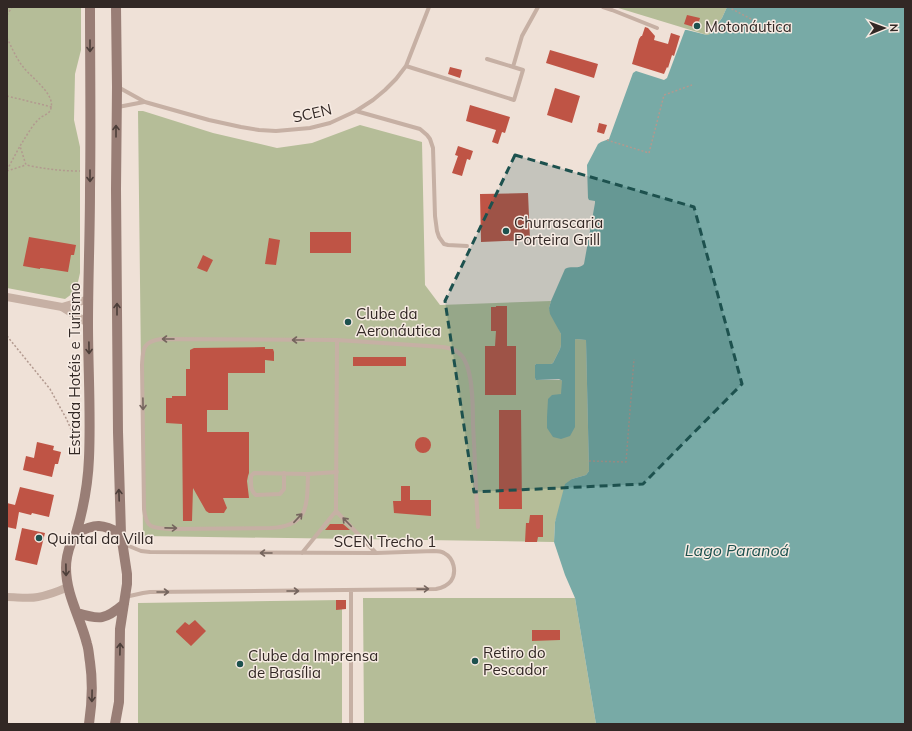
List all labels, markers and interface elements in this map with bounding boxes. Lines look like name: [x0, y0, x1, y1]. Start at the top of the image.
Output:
north arrow: [864, 8, 904, 48]
place label: Motonáutica: [705, 17, 792, 36]
marker: Motonáutica: [692, 21, 702, 31]
text: N: [887, 24, 901, 32]
one-way arrow: [86, 39, 94, 52]
street label: SCEN: [291, 99, 333, 127]
one-way arrow: [112, 125, 120, 138]
one-way arrow: [86, 169, 94, 182]
place label: Churrascaria Porteira Grill: [514, 213, 603, 249]
marker: Churrascaria Porteira Grill: [501, 226, 511, 236]
street label: Estrada Hotéis e Turismo: [65, 283, 84, 455]
one-way arrow: [113, 303, 121, 316]
place label: Clube da Aeronáutica: [356, 304, 441, 340]
marker: Clube da Aeronáutica: [343, 317, 353, 327]
one-way arrow: [162, 335, 175, 343]
one-way arrow: [292, 336, 305, 344]
one-way arrow: [85, 341, 92, 354]
one-way arrow: [139, 397, 147, 410]
one-way arrow: [116, 489, 123, 502]
one-way arrow: [293, 513, 302, 523]
one-way arrow: [342, 517, 351, 527]
one-way arrow: [164, 524, 177, 532]
place label: Quintal da Villa: [47, 529, 153, 548]
street label: SCEN Trecho 1: [334, 532, 436, 551]
marker: Quintal da Villa: [34, 533, 44, 543]
water label: Lago Paranoá: [685, 540, 790, 560]
one-way arrow: [260, 549, 273, 557]
one-way arrow: [63, 563, 70, 576]
one-way arrow: [416, 585, 429, 593]
one-way arrow: [286, 587, 299, 595]
one-way arrow: [156, 588, 169, 596]
one-way arrow: [116, 643, 124, 656]
place label: Retiro do Pescador: [483, 643, 548, 679]
place label: Clube da Imprensa de Brasília: [248, 646, 378, 682]
marker: Retiro do Pescador: [470, 656, 480, 666]
marker: Clube da Imprensa de Brasília: [235, 659, 245, 669]
one-way arrow: [88, 689, 95, 702]

